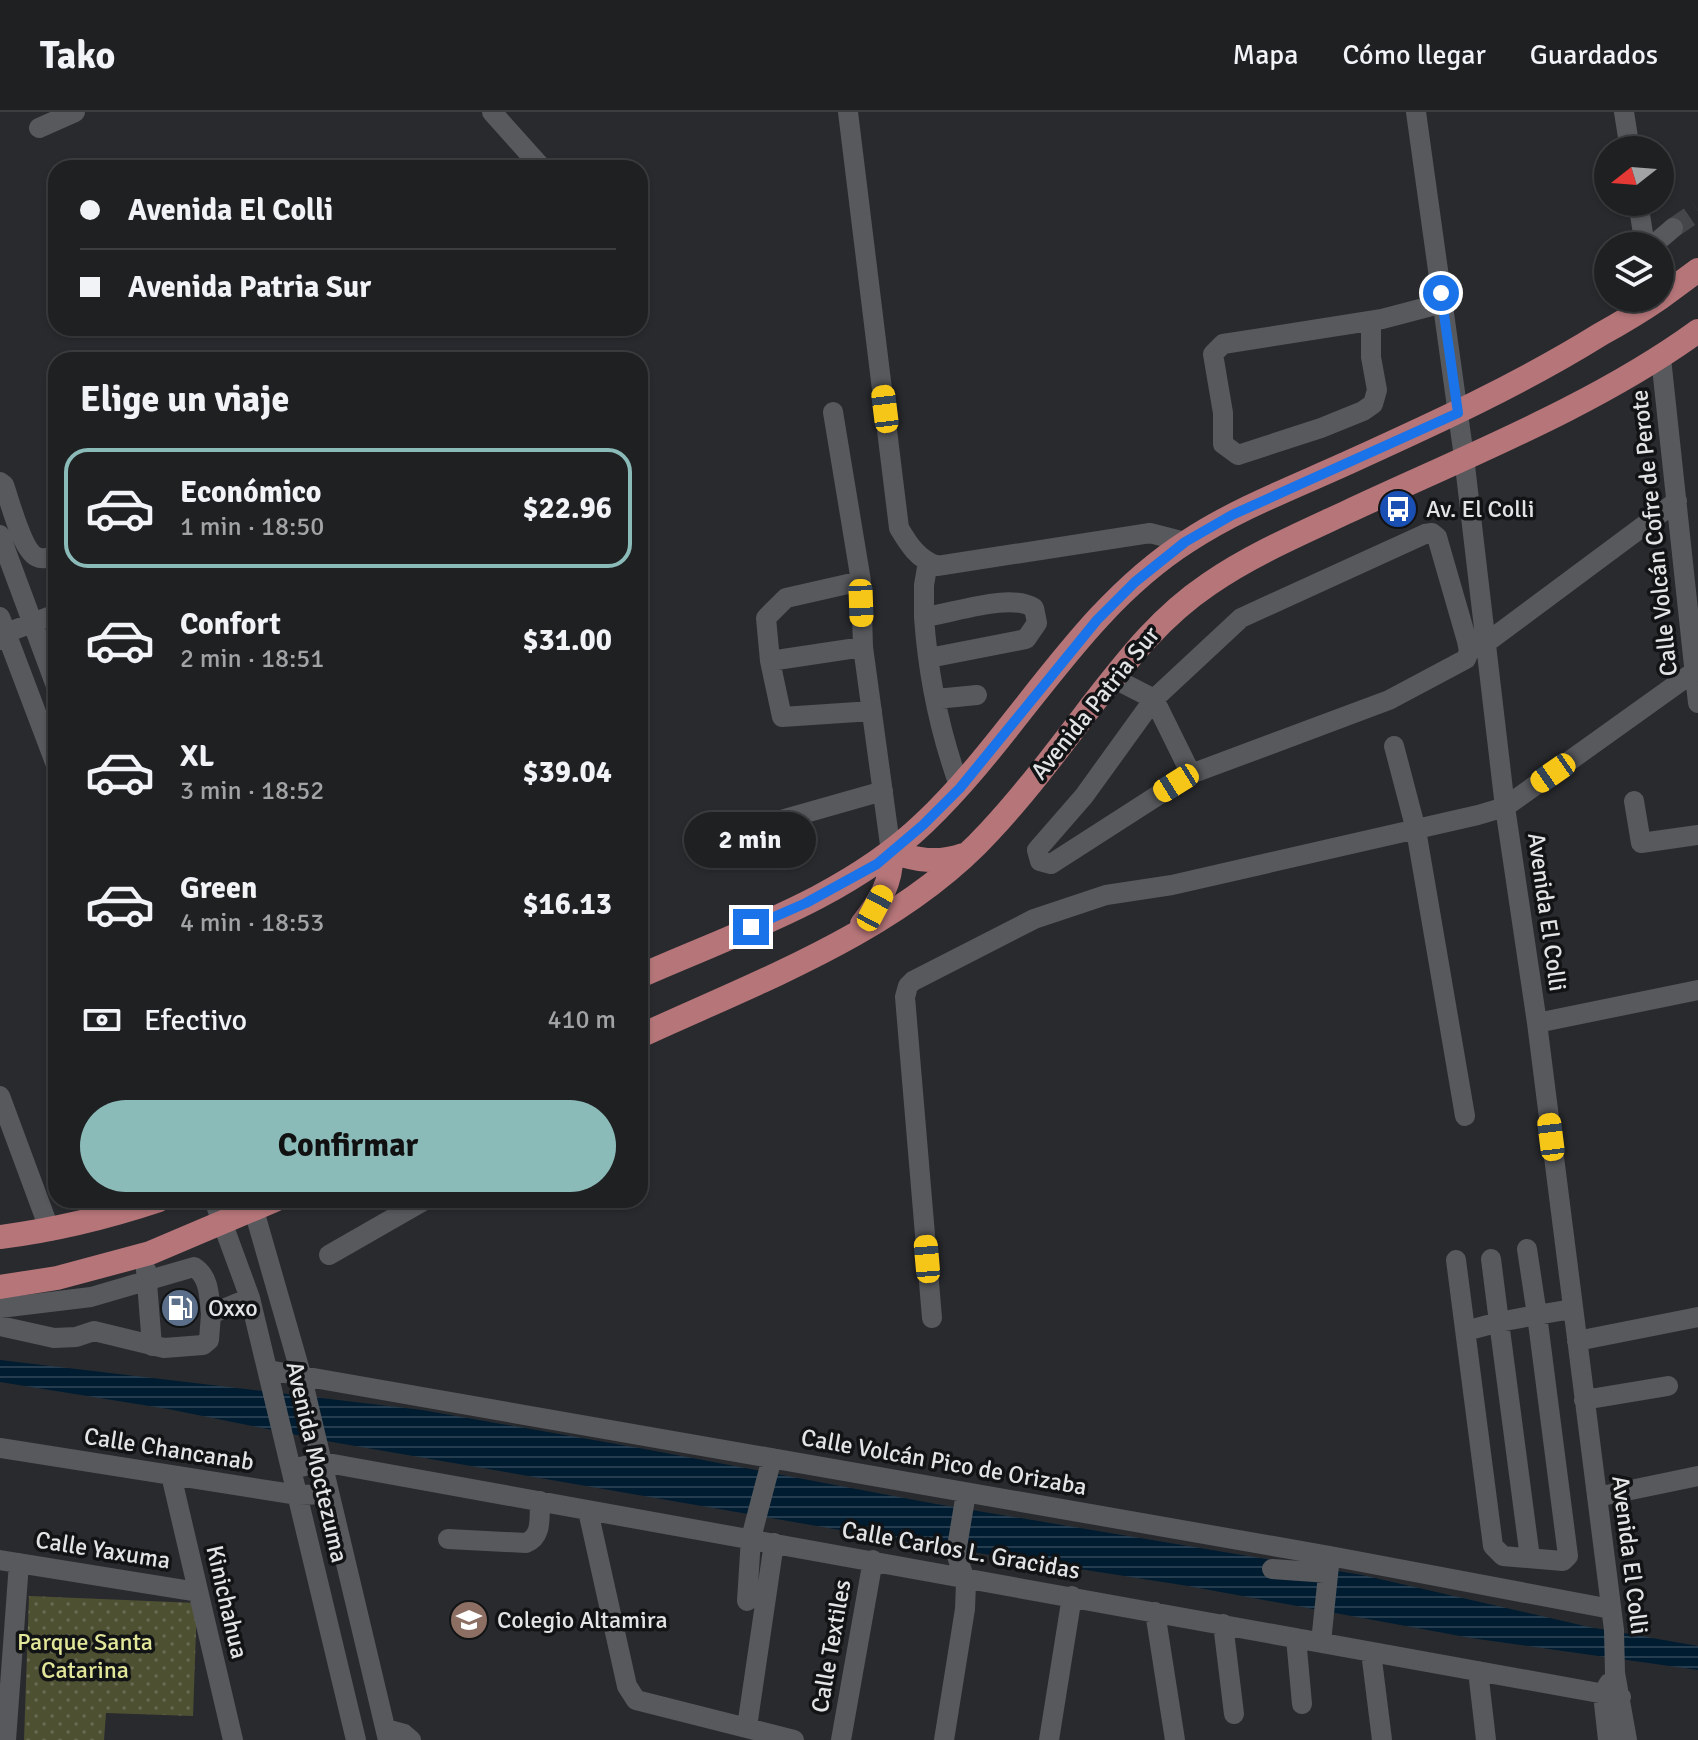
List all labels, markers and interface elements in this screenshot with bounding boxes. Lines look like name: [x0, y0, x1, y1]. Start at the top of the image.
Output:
text: Tako: [40, 32, 115, 79]
text: Mapa: [1233, 38, 1298, 72]
text: Cómo llegar: [1342, 38, 1486, 72]
text: Guardados: [1530, 38, 1658, 72]
north arrow: [1594, 136, 1674, 216]
map controls: [1594, 136, 1674, 312]
text: Avenida El Colli: [128, 192, 333, 229]
button: layers: [1594, 232, 1674, 312]
text: Avenida Patria Sur: [128, 269, 371, 306]
route start: [1423, 275, 1459, 311]
text: Elige un viaje: [80, 377, 289, 422]
car: [870, 384, 900, 434]
street label: Calle Volcán Cofre de Perote: [1624, 388, 1684, 678]
icon: car: [84, 472, 156, 544]
text: Económico: [180, 474, 322, 511]
bus stop icon: Av. El Colli: [1377, 488, 1419, 530]
text: $22.96: [522, 490, 612, 527]
place label: Av. El Colli: [1426, 494, 1534, 524]
text: 1 min · 18:50: [180, 511, 324, 543]
car: [848, 579, 874, 627]
icon: car: [84, 604, 156, 676]
text: Confort: [180, 606, 281, 643]
street label: Avenida Patria Sur: [1024, 620, 1166, 786]
text: $31.00: [522, 622, 612, 659]
text: 2 min · 18:51: [180, 643, 324, 675]
icon: car: [84, 736, 156, 808]
text: XL: [180, 738, 214, 775]
car: [1526, 749, 1580, 797]
text: $39.04: [522, 754, 612, 791]
car: [1149, 760, 1203, 806]
text: 3 min · 18:52: [180, 775, 324, 807]
callout: 2 min: [685, 811, 817, 867]
text: 2 min: [719, 824, 781, 856]
street label: Avenida El Colli: [1521, 831, 1573, 993]
icon: car: [84, 868, 156, 940]
text: Green: [180, 870, 257, 907]
car: [853, 881, 897, 935]
text: $16.13: [522, 886, 612, 923]
text: 4 min · 18:53: [180, 907, 324, 939]
route end: [733, 909, 769, 945]
icon: cash: [80, 998, 124, 1042]
text: Efectivo: [144, 1002, 247, 1039]
text: 410 m: [547, 1004, 616, 1036]
button: Confirmar: [80, 1100, 616, 1192]
car: [1536, 1112, 1566, 1162]
car: [913, 1234, 941, 1284]
fuel station icon: Oxxo: [159, 1287, 201, 1329]
place label: Oxxo: [208, 1293, 258, 1323]
street label: Avenida Moctezuma: [279, 1359, 355, 1565]
street label: Calle Chancanab: [82, 1421, 256, 1477]
street label: Calle Volcán Pico de Orizaba: [799, 1422, 1089, 1502]
street label: Avenida El Colli: [1605, 1474, 1655, 1636]
street label: Calle Carlos L. Gracidas: [840, 1514, 1082, 1586]
street label: Calle Yaxuma: [33, 1525, 173, 1575]
street label: Kinichahua: [199, 1542, 255, 1662]
street label: Calle Textiles: [805, 1577, 857, 1715]
school or university icon: Colegio Altamira: [448, 1599, 490, 1641]
place label: Colegio Altamira: [497, 1605, 668, 1635]
park label: Parque Santa Catarina: [17, 1627, 153, 1685]

